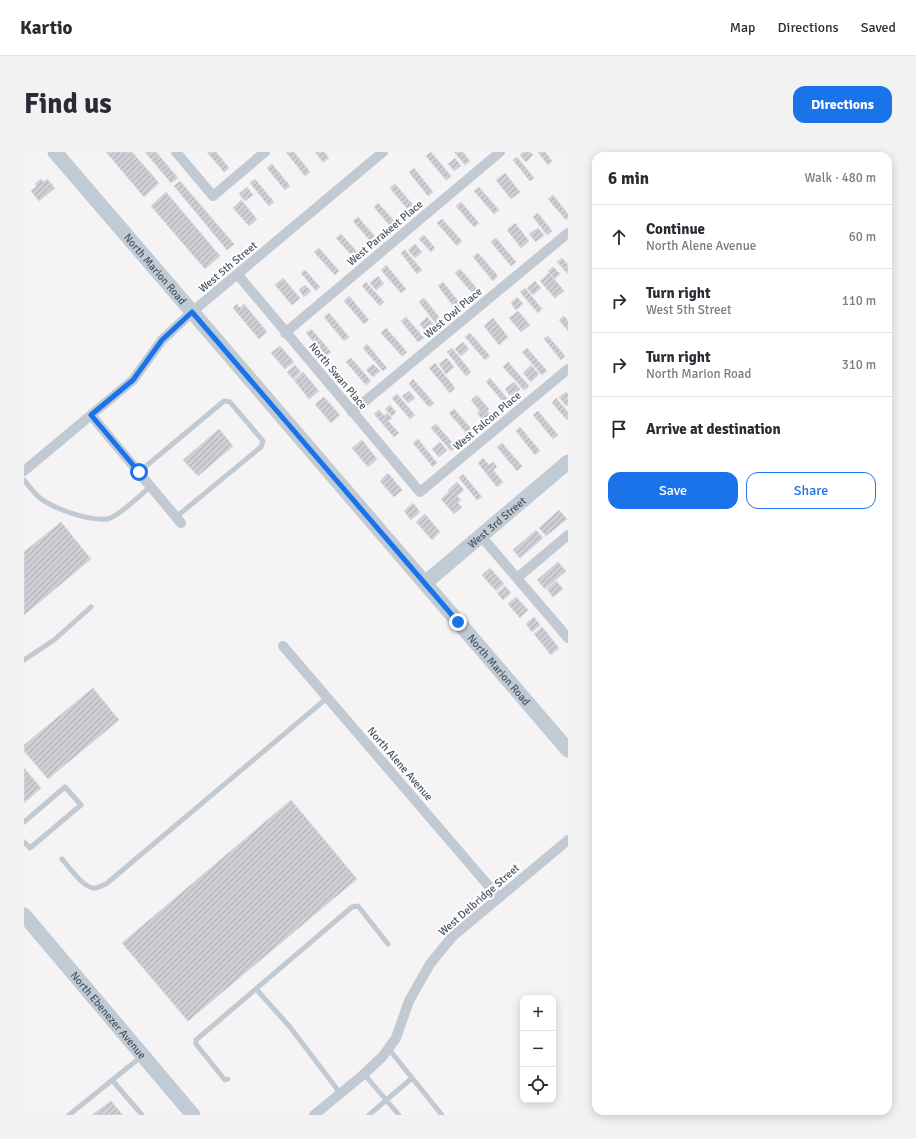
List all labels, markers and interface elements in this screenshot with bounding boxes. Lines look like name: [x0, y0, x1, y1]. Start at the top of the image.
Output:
text: Kartio: [20, 16, 73, 40]
text: Map: [730, 19, 756, 36]
text: Directions: [778, 19, 839, 36]
text: Saved: [861, 19, 896, 36]
button: Directions: [793, 86, 892, 123]
text: Find us: [24, 87, 112, 121]
text: 6 min: [608, 168, 649, 189]
text: Walk · 480 m: [805, 170, 876, 186]
street label: West Parakeet Place: [344, 198, 426, 268]
text: Continue: [646, 220, 705, 238]
icon: ahead: [608, 226, 630, 248]
text: 60 m: [849, 229, 876, 245]
street label: North Marion Road: [121, 231, 189, 307]
text: North Alene Avenue: [646, 238, 756, 254]
street label: West 5th Street: [196, 239, 260, 295]
text: Turn right: [646, 284, 711, 302]
street label: West Owl Place: [421, 285, 485, 341]
icon: right: [608, 290, 630, 312]
text: 110 m: [842, 293, 876, 309]
text: West 5th Street: [646, 302, 732, 318]
street label: North Swan Place: [306, 340, 370, 412]
text: Turn right: [646, 348, 711, 366]
icon: right: [608, 354, 630, 376]
text: 310 m: [842, 357, 876, 373]
text: North Marion Road: [646, 366, 751, 382]
street label: West Falcon Place: [450, 389, 524, 453]
icon: arrive: [608, 418, 630, 440]
text: Arrive at destination: [646, 420, 781, 438]
route start: [130, 463, 148, 481]
button: Save: [608, 472, 738, 509]
button: Share: [746, 472, 876, 509]
street label: West 3rd Street: [465, 494, 529, 551]
route end: [449, 613, 467, 631]
street label: North Marion Road: [465, 632, 533, 708]
street label: North Alene Avenue: [364, 725, 436, 803]
street label: West Delbridge Street: [436, 861, 522, 939]
street label: North Ebenezer Avenue: [68, 969, 149, 1061]
map controls: [520, 995, 556, 1103]
button: +: [520, 995, 556, 1031]
button: −: [520, 1031, 556, 1067]
button: locate: [520, 1067, 556, 1103]

